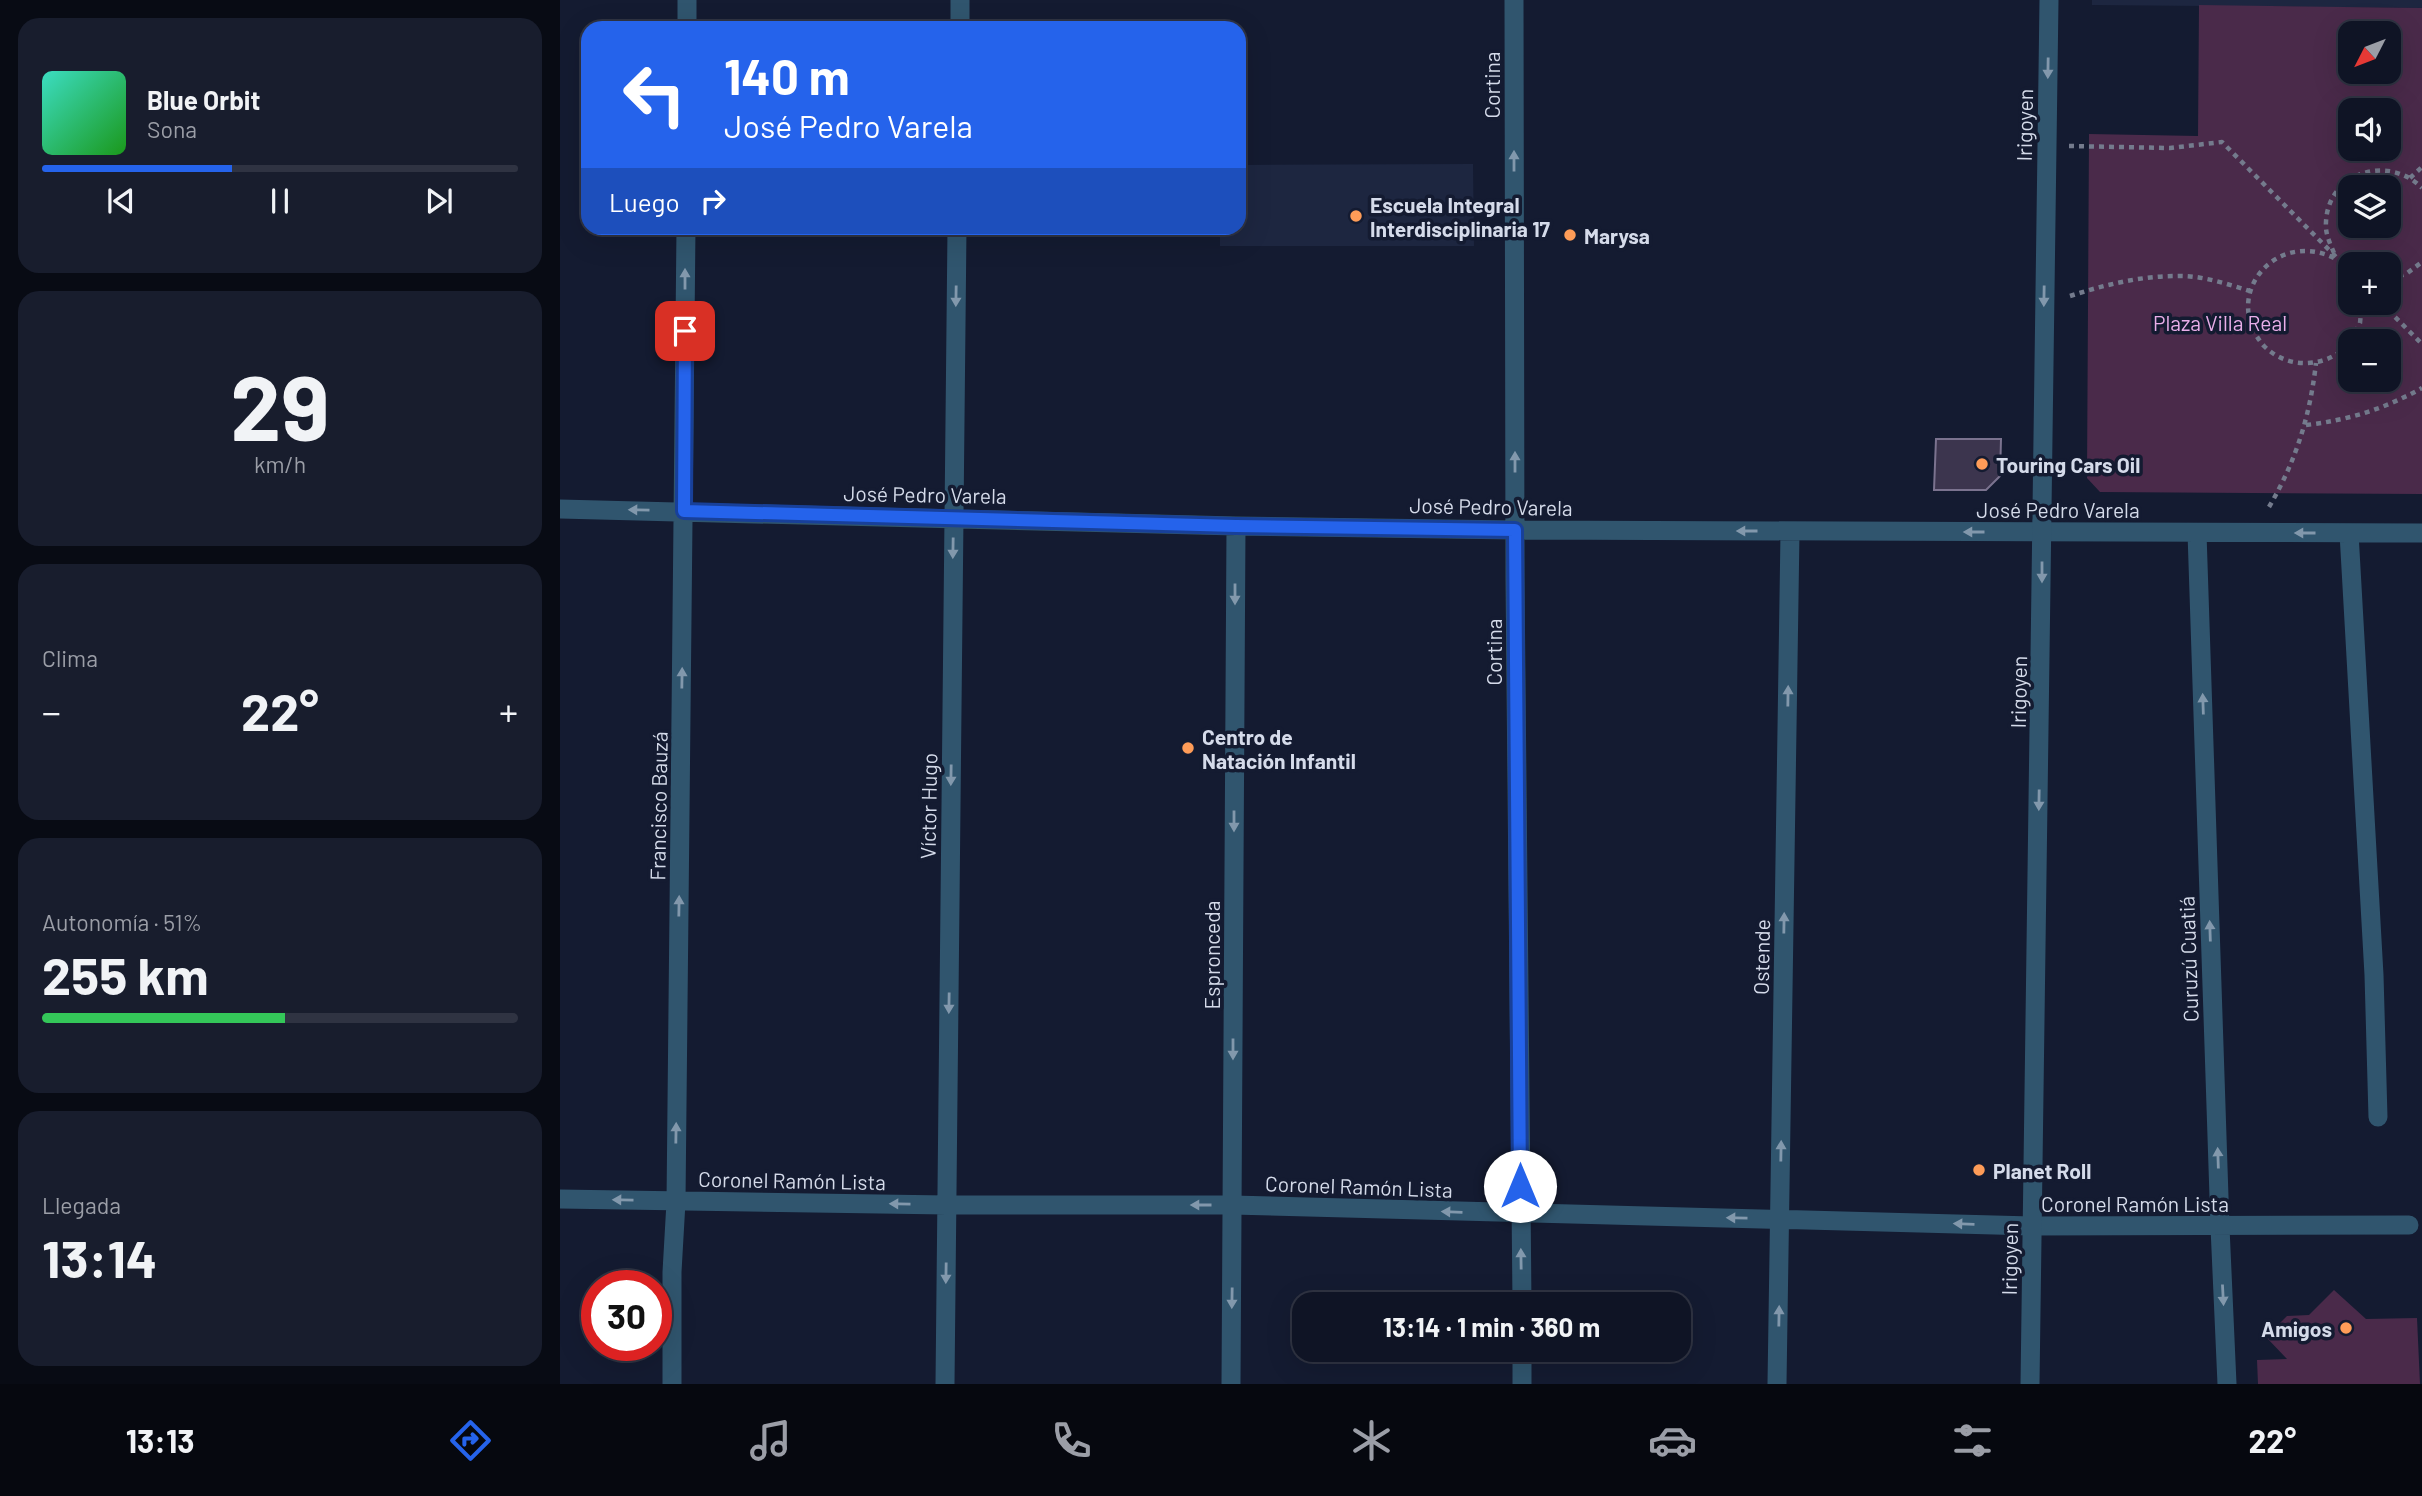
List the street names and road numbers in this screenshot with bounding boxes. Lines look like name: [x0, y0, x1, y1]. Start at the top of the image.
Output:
street label: Cortina: [1479, 51, 1504, 119]
street label: Irigoyen: [2011, 89, 2037, 161]
street label: José Pedro Varela: [843, 480, 1007, 508]
street label: José Pedro Varela: [1409, 492, 1573, 520]
street label: José Pedro Varela: [1976, 497, 2140, 522]
street label: Cortina: [1481, 618, 1506, 686]
street label: Irigoyen: [2005, 656, 2031, 728]
street label: Francisco Bauzá: [644, 731, 672, 881]
street label: Víctor Hugo: [915, 753, 941, 859]
street label: Curuzú Cuatiá: [2173, 896, 2203, 1022]
street label: Espronceda: [1199, 901, 1224, 1009]
street label: Ostende: [1748, 919, 1774, 995]
street label: Coronel Ramón Lista: [698, 1166, 886, 1194]
street label: Coronel Ramón Lista: [1265, 1170, 1453, 1202]
street label: Coronel Ramón Lista: [2041, 1191, 2229, 1216]
street label: Irigoyen: [1996, 1223, 2022, 1295]

